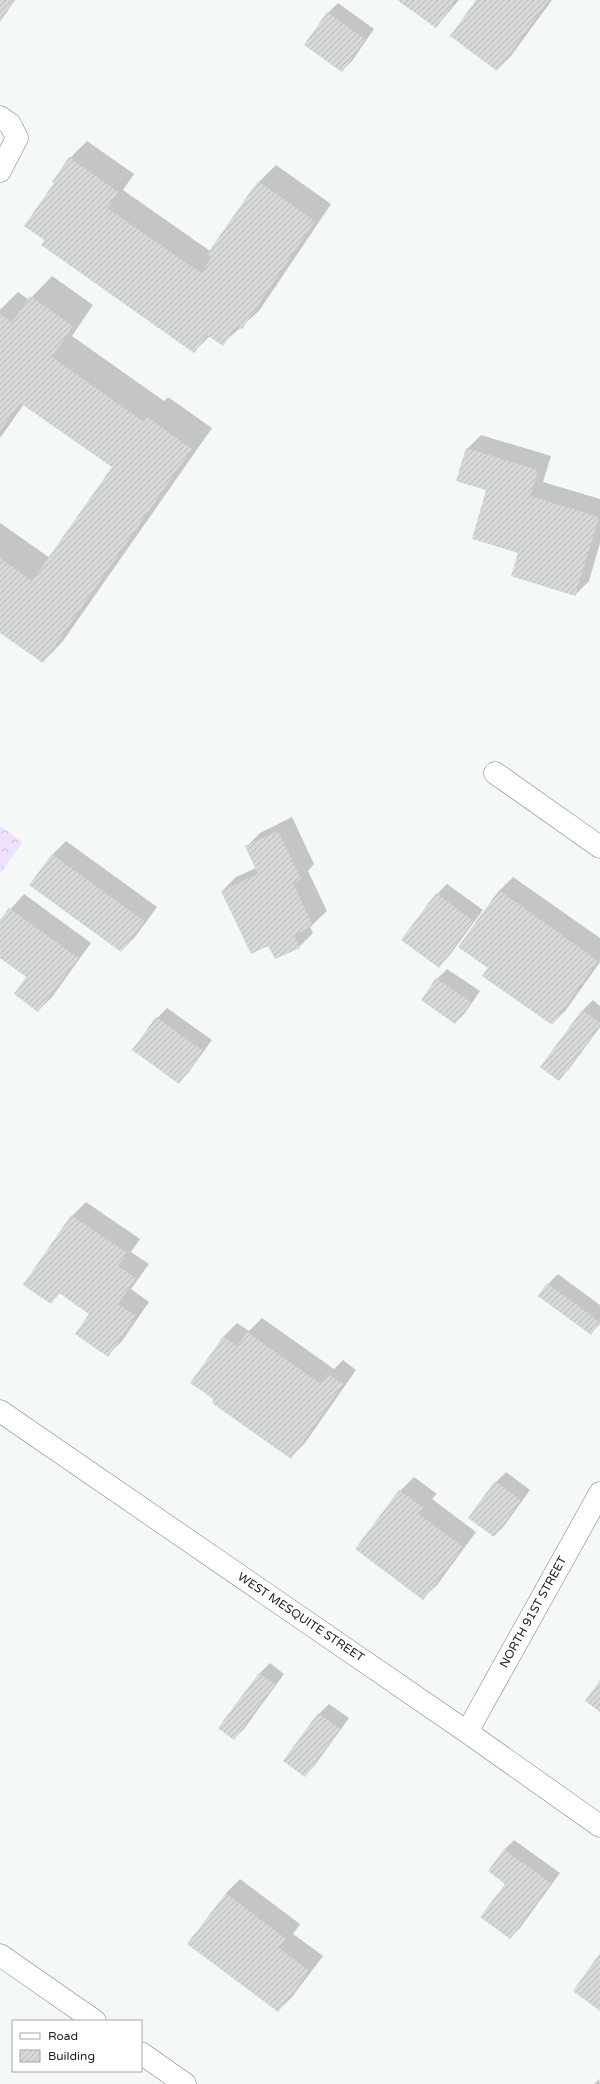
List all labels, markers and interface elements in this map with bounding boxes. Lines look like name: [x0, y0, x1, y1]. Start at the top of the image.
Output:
street label: NORTH 91ST STREET: [497, 1553, 570, 1670]
street label: WEST MESQUITE STREET: [235, 1569, 367, 1665]
legend: [12, 2020, 142, 2072]
text: Road: [48, 2029, 78, 2043]
text: Building: [48, 2049, 95, 2063]

